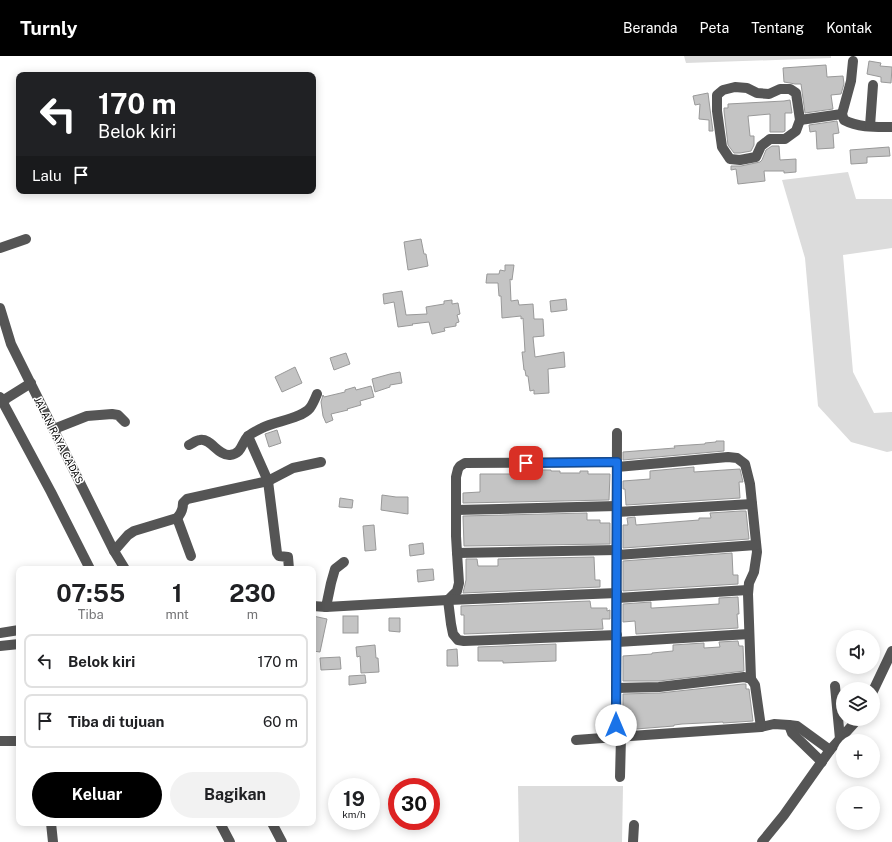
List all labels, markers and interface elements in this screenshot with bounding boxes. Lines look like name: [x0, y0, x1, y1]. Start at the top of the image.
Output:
text: Turnly: [20, 17, 77, 39]
text: Beranda: [623, 20, 678, 36]
text: Peta: [700, 20, 729, 36]
text: Tentang: [751, 20, 804, 36]
text: Kontak: [826, 20, 872, 36]
text: 170 m: [98, 87, 177, 120]
icon: left: [32, 88, 84, 140]
text: Belok kiri: [98, 121, 176, 142]
icon: arrive: [70, 164, 92, 186]
text: Lalu: [32, 167, 62, 184]
street label: JALAN RAYA CADAS: [32, 395, 86, 486]
pin: [509, 446, 543, 480]
icon: arrive: [515, 452, 537, 474]
text: 07:55: [56, 579, 125, 607]
text: 1: [172, 579, 182, 607]
text: 230: [229, 579, 276, 607]
text: Tiba: [78, 607, 104, 622]
text: mnt: [165, 607, 189, 622]
text: m: [247, 607, 258, 622]
map controls: [836, 630, 880, 830]
button: sound: [836, 630, 880, 674]
icon: left: [34, 650, 56, 672]
text: Belok kiri: [68, 653, 135, 670]
text: 170 m: [257, 653, 298, 670]
button: layers: [836, 682, 880, 726]
position arrow: [595, 704, 637, 746]
icon: arrive: [34, 710, 56, 732]
text: Tiba di tujuan: [68, 713, 164, 730]
text: 60 m: [263, 713, 298, 730]
button: +: [836, 734, 880, 778]
button: Keluar: [32, 772, 162, 818]
button: Bagikan: [170, 772, 300, 818]
speed limit sign: 30: [388, 778, 440, 830]
button: −: [836, 786, 880, 830]
text: 19: [343, 787, 365, 811]
text: km/h: [342, 808, 366, 820]

